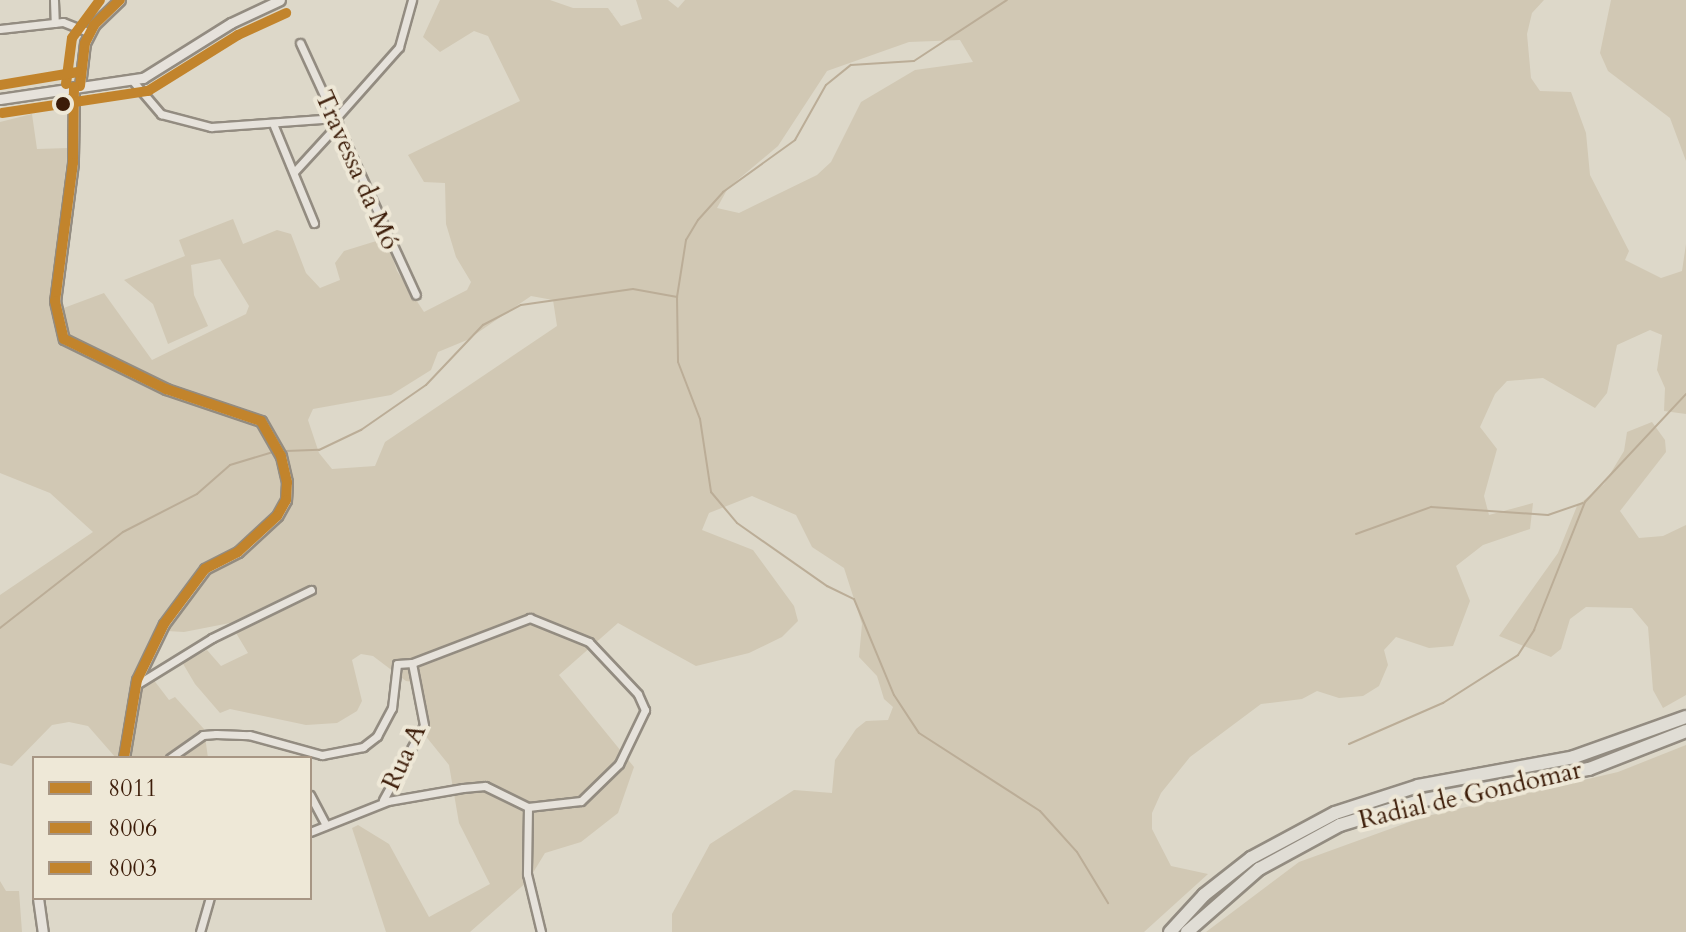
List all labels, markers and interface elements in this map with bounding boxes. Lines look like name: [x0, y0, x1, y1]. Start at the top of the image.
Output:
street label: Travessa da Mó: [308, 86, 406, 254]
unlabelled marker: [55, 96, 71, 112]
street label: Rua A: [375, 719, 433, 795]
street label: Radial de Gondomar: [1355, 754, 1585, 836]
legend: [32, 756, 312, 900]
text: 8011: [108, 772, 157, 805]
text: 8006: [108, 812, 157, 845]
text: 8003: [108, 852, 157, 885]

